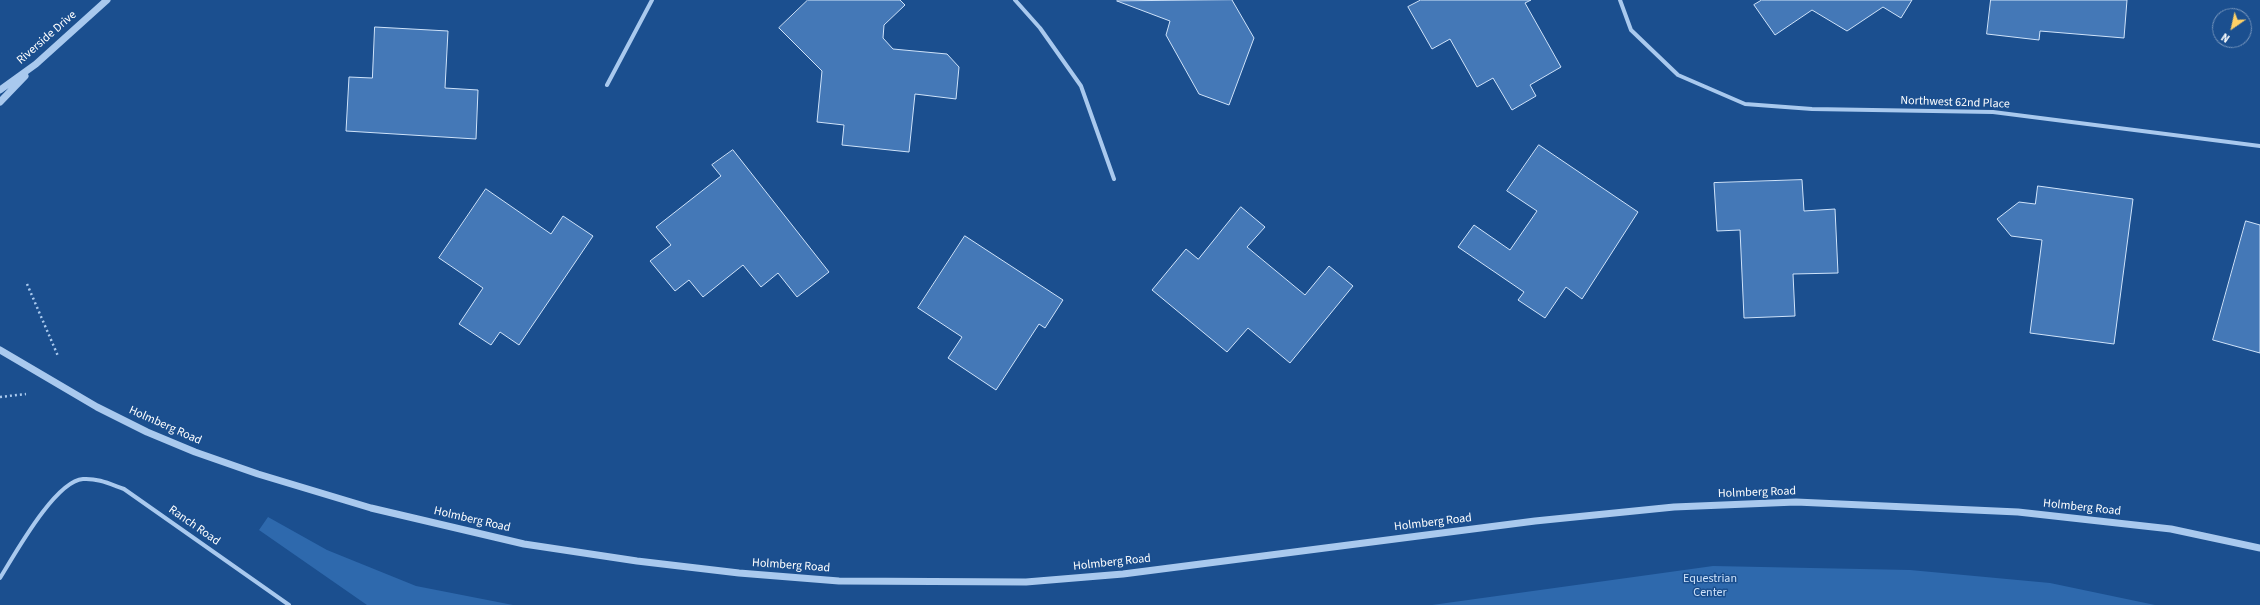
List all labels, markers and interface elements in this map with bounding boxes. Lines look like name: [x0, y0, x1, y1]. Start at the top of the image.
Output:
street label: Riverside Drive: [14, 8, 80, 68]
north arrow: [2212, 8, 2252, 48]
text: N: [2218, 29, 2233, 46]
street label: Northwest 62nd Place: [1900, 94, 2010, 112]
street label: Holmberg Road: [126, 404, 204, 448]
street label: Holmberg Road: [1718, 484, 1796, 502]
street label: Holmberg Road: [2042, 497, 2122, 519]
street label: Ranch Road: [165, 503, 223, 549]
street label: Holmberg Road: [432, 504, 512, 536]
street label: Holmberg Road: [1393, 511, 1473, 535]
street label: Holmberg Road: [1072, 552, 1152, 574]
street label: Holmberg Road: [752, 556, 830, 576]
park label: Equestrian Center: [1683, 572, 1737, 600]

